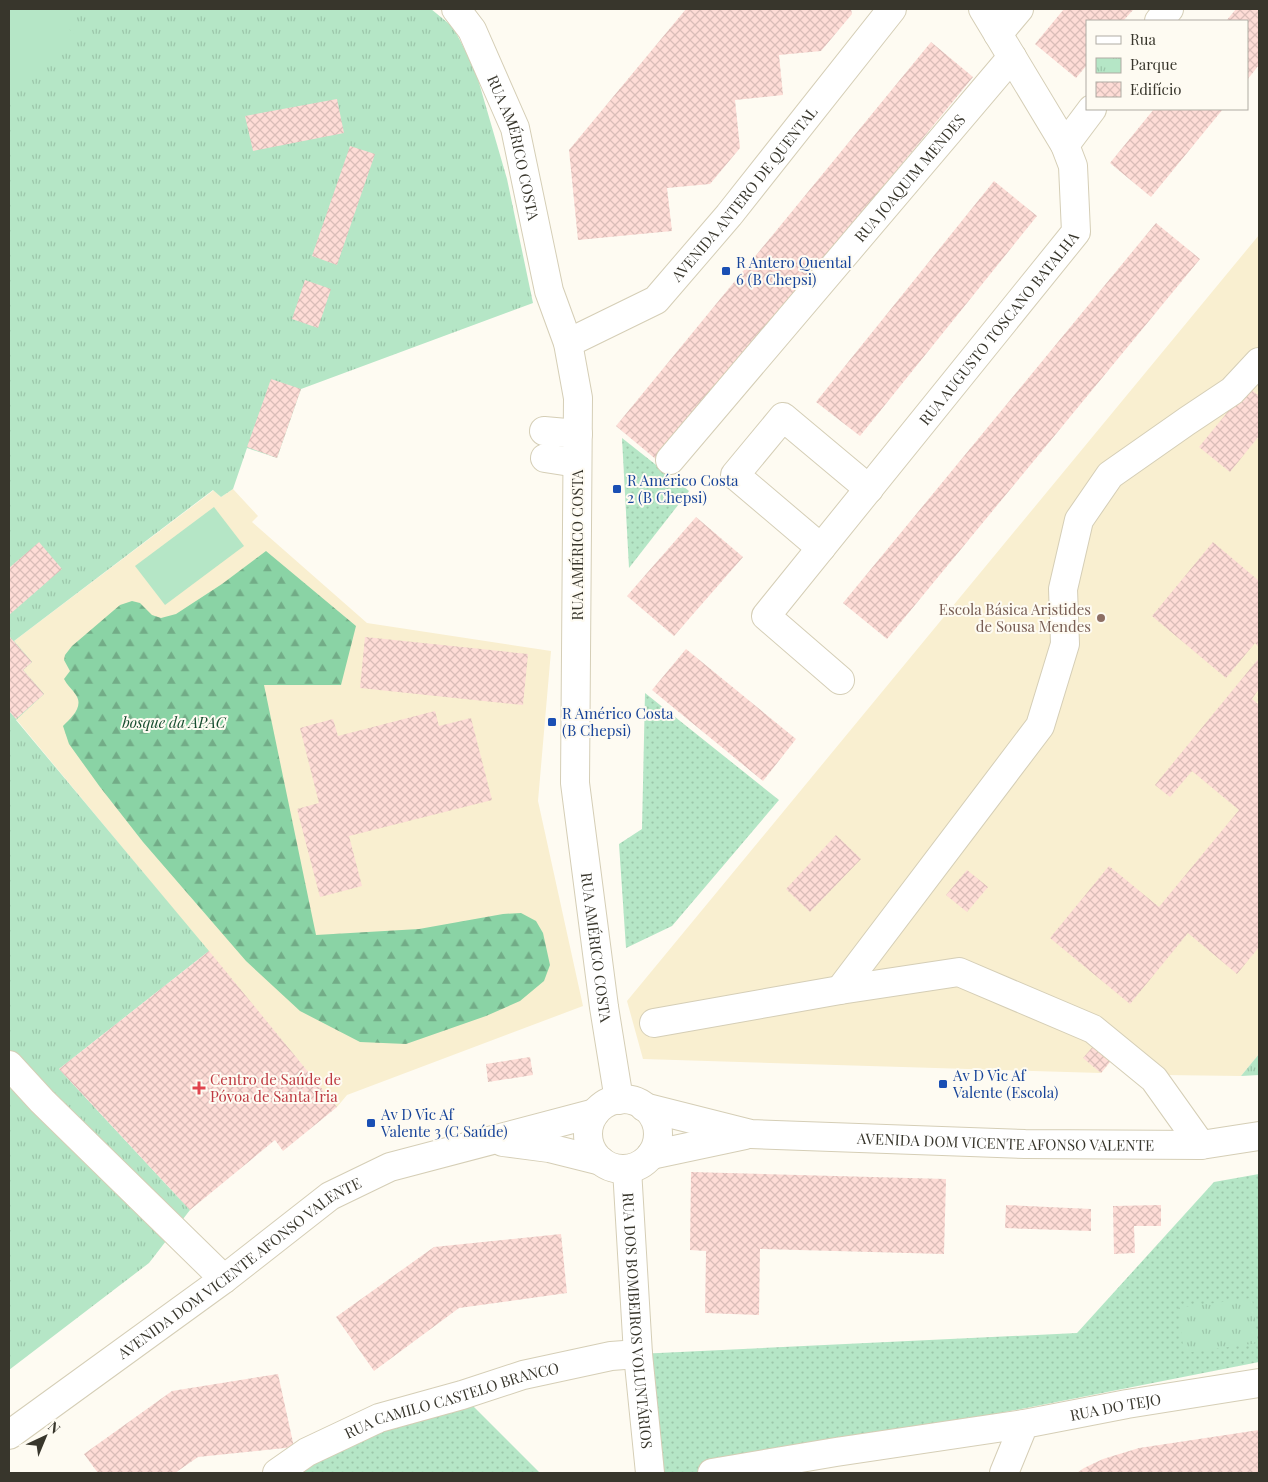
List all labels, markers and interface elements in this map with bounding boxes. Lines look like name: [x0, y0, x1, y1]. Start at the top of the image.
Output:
legend: [1086, 20, 1248, 110]
text: Rua: [1130, 29, 1156, 49]
text: Parque: [1130, 54, 1177, 74]
street label: RUA AMÉRICO COSTA: [483, 72, 544, 223]
text: Edifício: [1130, 79, 1182, 99]
street label: AVENIDA ANTERO DE QUENTAL: [666, 102, 821, 286]
street label: RUA JOAQUIM MENDES: [850, 110, 969, 246]
street label: RUA AUGUSTO TOSCANO BATALHA: [914, 227, 1083, 429]
place label: R Antero Quental 6 (B Chepsi): [736, 252, 852, 289]
marker: R Antero Quental 6 (B Chepsi): [720, 265, 732, 277]
street label: RUA AMÉRICO COSTA: [567, 469, 587, 620]
place label: R Américo Costa 2 (B Chepsi): [627, 470, 739, 507]
marker: R Américo Costa 2 (B Chepsi): [611, 483, 623, 495]
place label: Escola Básica Aristides de Sousa Mendes: [939, 599, 1091, 636]
marker: Escola Básica Aristides de Sousa Mendes: [1095, 612, 1107, 624]
place label: R Américo Costa (B Chepsi): [562, 703, 674, 740]
park label: bosque da APAC: [121, 712, 227, 732]
marker: R Américo Costa (B Chepsi): [546, 716, 558, 728]
street label: RUA AMÉRICO COSTA: [577, 871, 616, 1024]
place label: Av D Vic Af Valente (Escola): [952, 1065, 1058, 1102]
place label: Centro de Saúde de Póvoa de Santa Iria: [210, 1069, 341, 1106]
marker: Av D Vic Af Valente (Escola): [937, 1078, 949, 1090]
marker: Centro de Saúde de Póvoa de Santa Iria: [192, 1081, 206, 1095]
place label: Av D Vic Af Valente 3 (C Saúde): [380, 1104, 508, 1141]
marker: Av D Vic Af Valente 3 (C Saúde): [365, 1117, 377, 1129]
street label: AVENIDA DOM VICENTE AFONSO VALENTE: [856, 1128, 1154, 1155]
street label: AVENIDA DOM VICENTE AFONSO VALENTE: [113, 1172, 364, 1364]
street label: RUA DOS BOMBEIROS VOLUNTÁRIOS: [618, 1192, 658, 1450]
street label: RUA CAMILO CASTELO BRANCO: [341, 1358, 561, 1443]
street label: RUA DO TEJO: [1068, 1389, 1162, 1425]
north arrow: [20, 1412, 70, 1462]
text: N: [44, 1417, 65, 1438]

